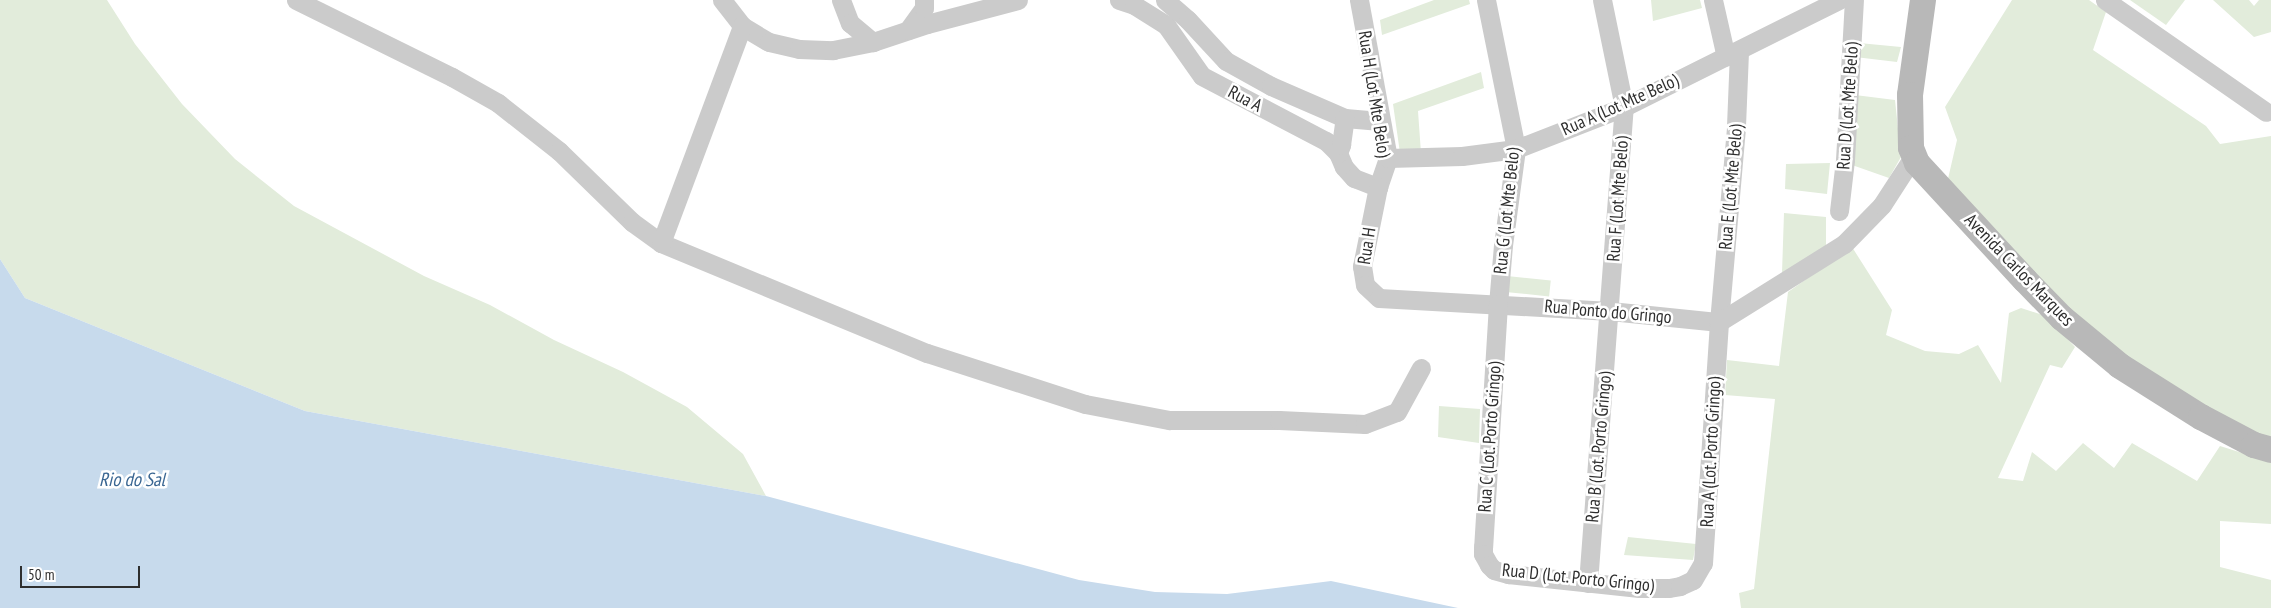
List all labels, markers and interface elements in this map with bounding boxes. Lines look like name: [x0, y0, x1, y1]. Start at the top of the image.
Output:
street label: Rua H (Lot Mte Belo): [1353, 29, 1395, 159]
street label: Rua D (Lot Mte Belo): [1833, 42, 1863, 170]
street label: Rua A (Lot Mte Belo): [1558, 69, 1682, 141]
street label: Rua A: [1224, 81, 1266, 117]
street label: Rua E (Lot Mte Belo): [1715, 123, 1747, 251]
street label: Rua F (Lot Mte Belo): [1603, 136, 1633, 262]
street label: Rua G (Lot Mte Belo): [1490, 147, 1524, 275]
street label: Avenida Carlos Marques: [1960, 209, 2078, 331]
street label: Rua H: [1353, 226, 1381, 266]
street label: Rua Ponto do Gringo: [1543, 296, 1673, 328]
street label: Rua C (Lot. Porto Gringo): [1474, 360, 1506, 514]
street label: Rua B (Lot. Porto Gringo): [1582, 370, 1616, 524]
street label: Rua A (Lot. Porto Gringo): [1696, 375, 1726, 529]
water label: Rio do Sal: [99, 469, 165, 491]
scale bar: [22, 556, 142, 588]
street label: Rua D (Lot. Porto Gringo): [1500, 559, 1656, 597]
text: 50 m: [28, 565, 54, 584]

